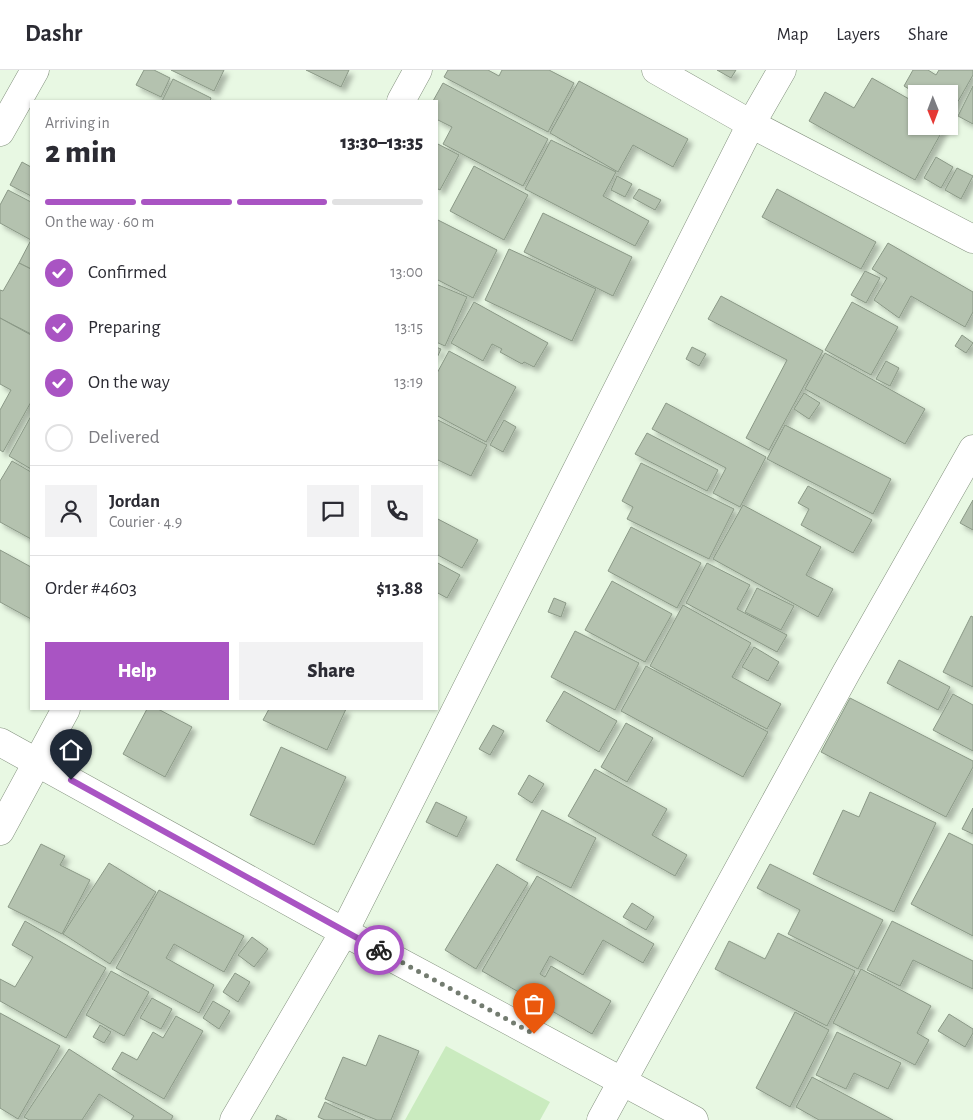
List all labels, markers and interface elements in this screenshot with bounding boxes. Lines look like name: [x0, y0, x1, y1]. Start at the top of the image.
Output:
text: Dashr: [25, 22, 82, 46]
text: Map: [777, 26, 808, 44]
text: Layers: [836, 26, 880, 44]
text: Share: [908, 26, 948, 44]
north arrow: [908, 85, 958, 135]
map controls: [908, 85, 958, 135]
text: Arriving in: [45, 115, 110, 131]
text: 13:30–13:35: [340, 133, 423, 152]
text: 2 min: [45, 136, 117, 168]
text: On the way · 60 m: [45, 214, 154, 230]
icon: check: [45, 259, 73, 287]
text: Confirmed: [88, 263, 167, 282]
text: 13:00: [390, 264, 423, 280]
icon: check: [45, 314, 73, 342]
text: Preparing: [88, 318, 161, 337]
text: 13:15: [395, 319, 423, 335]
icon: check: [45, 369, 73, 397]
text: On the way: [88, 373, 170, 392]
text: 13:19: [394, 374, 423, 390]
text: Delivered: [88, 428, 160, 447]
button: person: [45, 485, 97, 537]
button: chat: [307, 485, 359, 537]
button: phone: [371, 485, 423, 537]
text: Jordan: [109, 492, 160, 511]
text: Courier · 4.9: [109, 514, 182, 530]
text: Order #4603: [45, 579, 137, 598]
text: $13.88: [376, 579, 423, 598]
button: Help: [45, 642, 229, 700]
button: Share: [239, 642, 423, 700]
pin: [50, 729, 92, 780]
icon: home: [57, 736, 85, 764]
courier: [354, 925, 404, 975]
icon: bike: [365, 936, 393, 964]
pin: [513, 983, 555, 1034]
icon: bag: [520, 990, 548, 1018]

